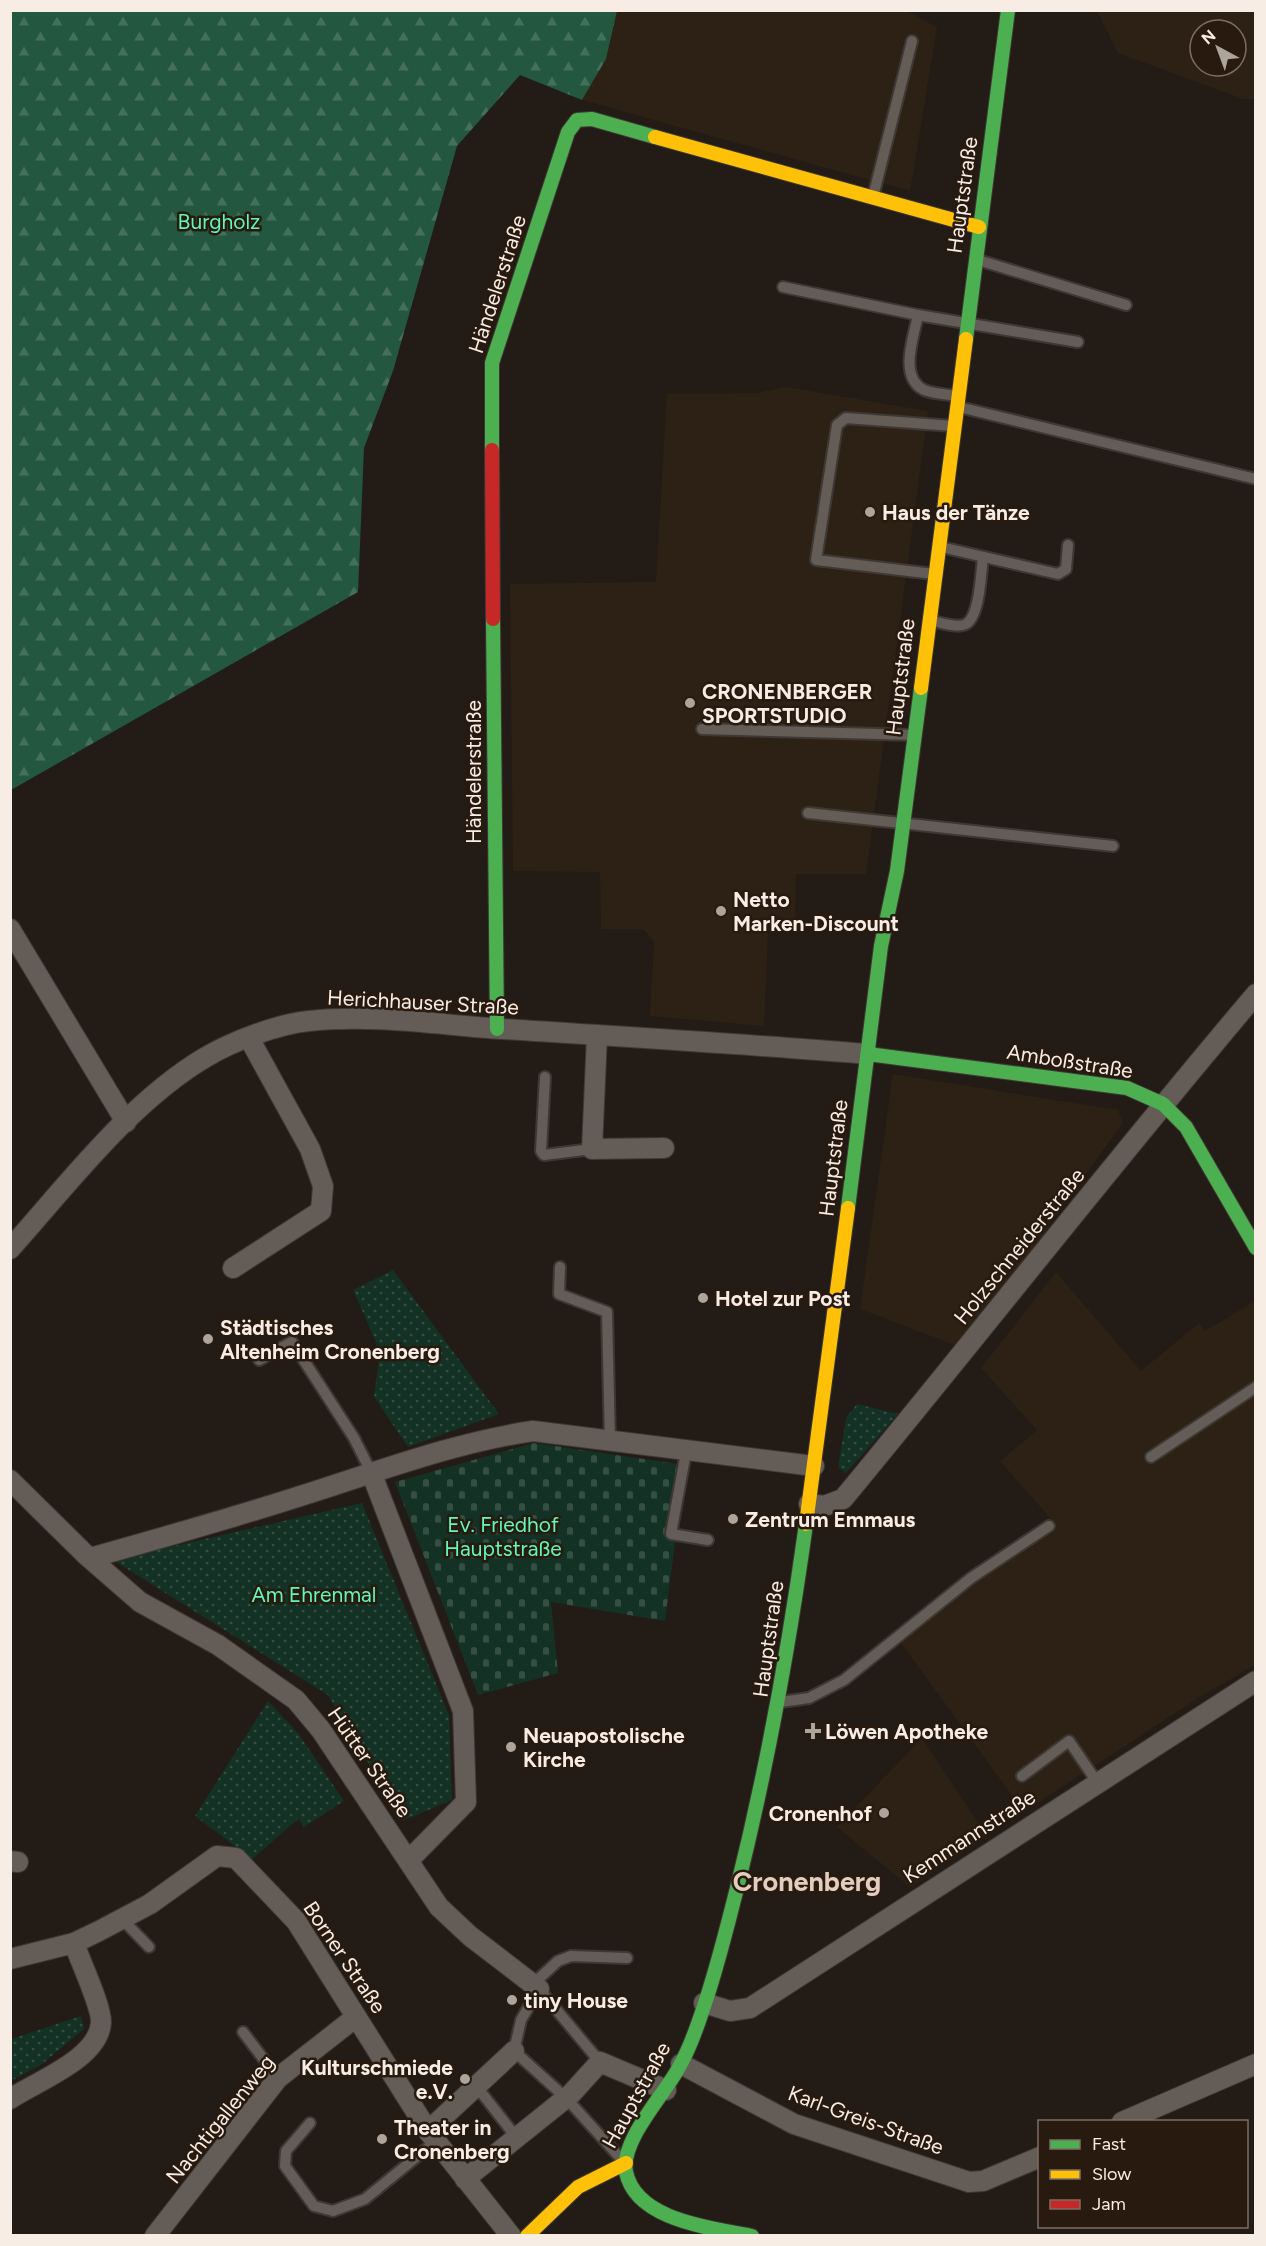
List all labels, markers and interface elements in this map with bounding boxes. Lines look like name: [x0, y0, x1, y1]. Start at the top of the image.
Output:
north arrow: [1188, 18, 1248, 78]
text: N: [1198, 26, 1219, 48]
street label: Hauptstraße: [941, 135, 983, 255]
park label: Burgholz: [178, 209, 260, 234]
street label: Händelerstraße: [463, 212, 531, 356]
place label: Haus der Tänze: [882, 500, 1030, 525]
marker: Haus der Tänze: [863, 505, 877, 519]
street label: Hauptstraße: [880, 617, 920, 737]
place label: CRONENBERGER SPORTSTUDIO: [702, 679, 872, 728]
marker: CRONENBERGER SPORTSTUDIO: [683, 696, 697, 710]
street label: Händelerstraße: [461, 700, 486, 844]
place label: Netto Marken-Discount: [733, 887, 899, 936]
marker: Netto Marken-Discount: [714, 904, 728, 918]
street label: Herichhauser Straße: [327, 984, 519, 1020]
street label: Amboßstraße: [1005, 1039, 1135, 1083]
street label: Hauptstraße: [813, 1098, 853, 1218]
street label: Holzschneiderstraße: [948, 1163, 1090, 1329]
place label: Hotel zur Post: [715, 1286, 851, 1311]
marker: Hotel zur Post: [696, 1291, 710, 1305]
place label: Städtisches Altenheim Cronenberg: [220, 1315, 440, 1364]
marker: Städtisches Altenheim Cronenberg: [201, 1332, 215, 1346]
place label: Zentrum Emmaus: [745, 1507, 916, 1532]
park label: Ev. Friedhof Hauptstraße: [444, 1512, 562, 1561]
marker: Zentrum Emmaus: [726, 1512, 740, 1526]
street label: Hauptstraße: [747, 1579, 789, 1699]
park label: Am Ehrenmal: [252, 1582, 376, 1607]
street label: Hütter Straße: [323, 1702, 417, 1822]
place label: Löwen Apotheke: [825, 1719, 988, 1744]
place label: Neuapostolische Kirche: [523, 1723, 685, 1772]
marker: Löwen Apotheke: [806, 1724, 820, 1738]
marker: Neuapostolische Kirche: [504, 1740, 518, 1754]
street label: Kemmannstraße: [898, 1784, 1040, 1888]
place label: Cronenhof: [769, 1801, 873, 1826]
marker: Cronenhof: [877, 1806, 891, 1820]
district label: Cronenberg: [733, 1865, 881, 1898]
street label: Borner Straße: [298, 1896, 392, 2018]
place label: tiny House: [524, 1988, 628, 2013]
marker: tiny House: [505, 1993, 519, 2007]
street label: Hauptstraße: [597, 2038, 675, 2152]
street label: Nachtigallenweg: [161, 2050, 279, 2188]
place label: Kulturschmiede e.V.: [301, 2055, 453, 2104]
marker: Kulturschmiede e.V.: [458, 2072, 472, 2086]
street label: Karl-Greis-Straße: [785, 2080, 947, 2160]
place label: Theater in Cronenberg: [394, 2115, 510, 2164]
legend: [1038, 2120, 1248, 2228]
marker: Theater in Cronenberg: [375, 2132, 389, 2146]
text: Fast: [1092, 2133, 1126, 2155]
text: Slow: [1092, 2163, 1131, 2185]
text: Jam: [1092, 2193, 1126, 2215]

